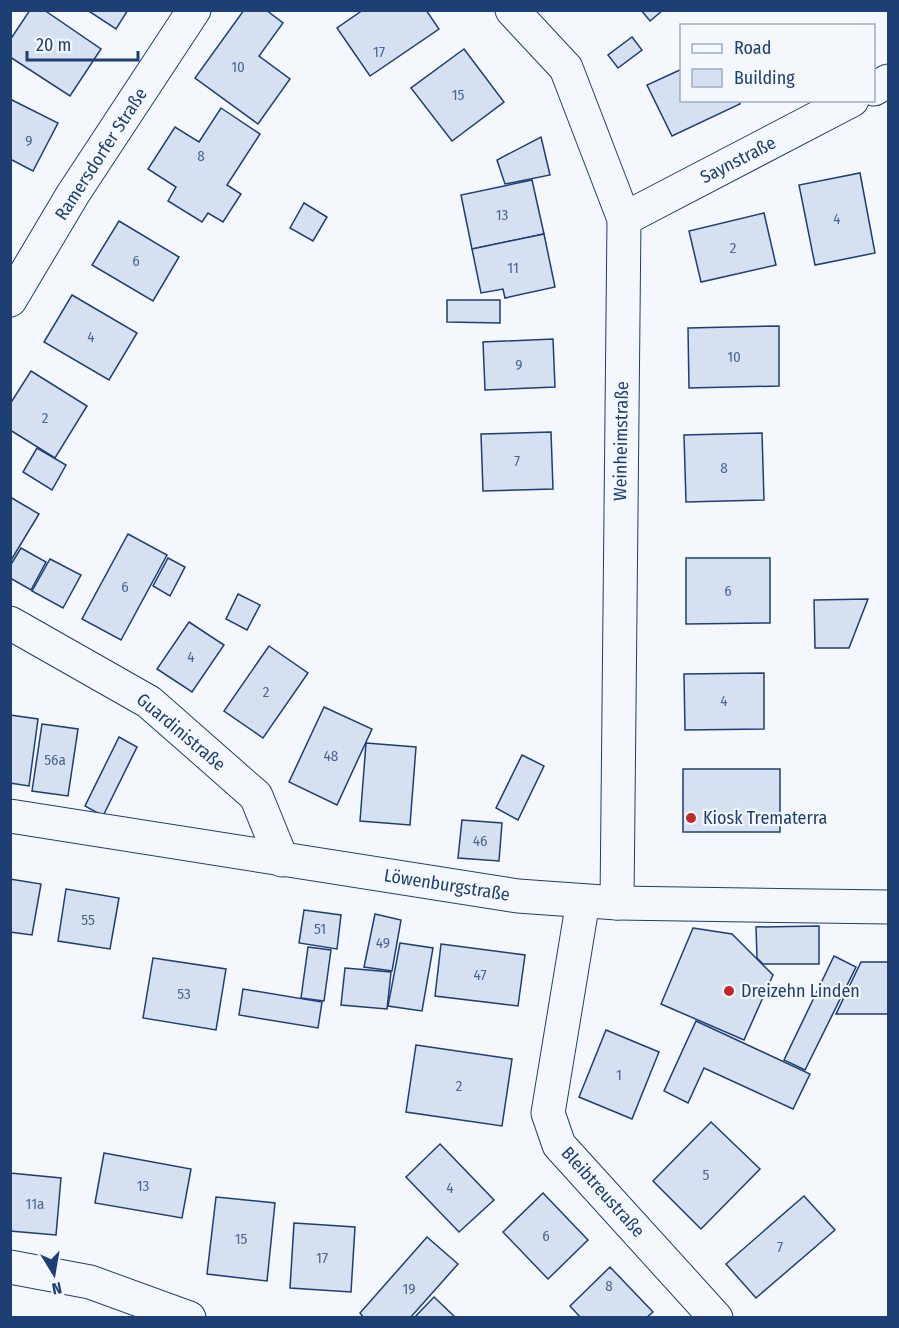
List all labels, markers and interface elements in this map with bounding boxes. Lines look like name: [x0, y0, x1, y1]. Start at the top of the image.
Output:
scale bar: [27, 24, 138, 62]
legend: [680, 24, 875, 102]
text: 20 m: [36, 34, 71, 56]
text: Road: [734, 37, 771, 59]
house number: 17: [373, 43, 385, 61]
house number: 10: [231, 58, 245, 76]
text: Building: [734, 67, 795, 89]
street label: Ramersdorfer Straße: [50, 84, 152, 224]
house number: 15: [452, 86, 464, 104]
house number: 9: [25, 132, 33, 150]
street label: Saynstraße: [697, 132, 779, 188]
house number: 8: [197, 147, 205, 165]
house number: 13: [496, 206, 509, 224]
house number: 4: [833, 210, 841, 228]
house number: 2: [730, 239, 737, 257]
house number: 6: [132, 252, 140, 270]
house number: 11: [507, 259, 519, 277]
house number: 4: [87, 328, 95, 346]
house number: 10: [727, 348, 741, 366]
house number: 9: [515, 356, 523, 374]
street label: Weinheimstraße: [609, 381, 633, 501]
house number: 2: [42, 409, 49, 427]
house number: 7: [514, 452, 520, 470]
house number: 8: [720, 459, 728, 477]
house number: 6: [121, 578, 129, 596]
house number: 6: [724, 582, 732, 600]
house number: 4: [187, 648, 195, 666]
house number: 2: [263, 683, 270, 701]
street label: Guardinistraße: [132, 688, 230, 776]
house number: 4: [720, 692, 728, 710]
house number: 48: [324, 747, 338, 765]
house number: 56a: [44, 751, 66, 769]
place label: Kiosk Trematerra: [703, 807, 827, 829]
marker: Kiosk Trematerra: [684, 811, 698, 825]
house number: 46: [473, 832, 487, 850]
street label: Löwenburgstraße: [382, 864, 512, 906]
house number: 55: [81, 911, 95, 929]
house number: 51: [314, 920, 326, 938]
house number: 49: [376, 934, 390, 952]
house number: 47: [473, 966, 487, 984]
place label: Dreizehn Linden: [741, 980, 860, 1002]
marker: Dreizehn Linden: [722, 984, 736, 998]
house number: 53: [177, 985, 191, 1003]
house number: 1: [616, 1066, 622, 1084]
house number: 2: [456, 1077, 463, 1095]
street label: Bleibtreustraße: [557, 1142, 649, 1242]
house number: 5: [703, 1166, 710, 1184]
house number: 13: [137, 1177, 150, 1195]
house number: 4: [446, 1179, 454, 1197]
house number: 11a: [26, 1195, 44, 1213]
house number: 6: [542, 1227, 550, 1245]
house number: 15: [235, 1230, 247, 1248]
house number: 7: [777, 1238, 783, 1256]
north arrow: [24, 1244, 84, 1304]
house number: 17: [316, 1249, 328, 1267]
house number: 8: [605, 1277, 613, 1295]
text: N: [50, 1278, 63, 1298]
house number: 19: [402, 1280, 416, 1298]

